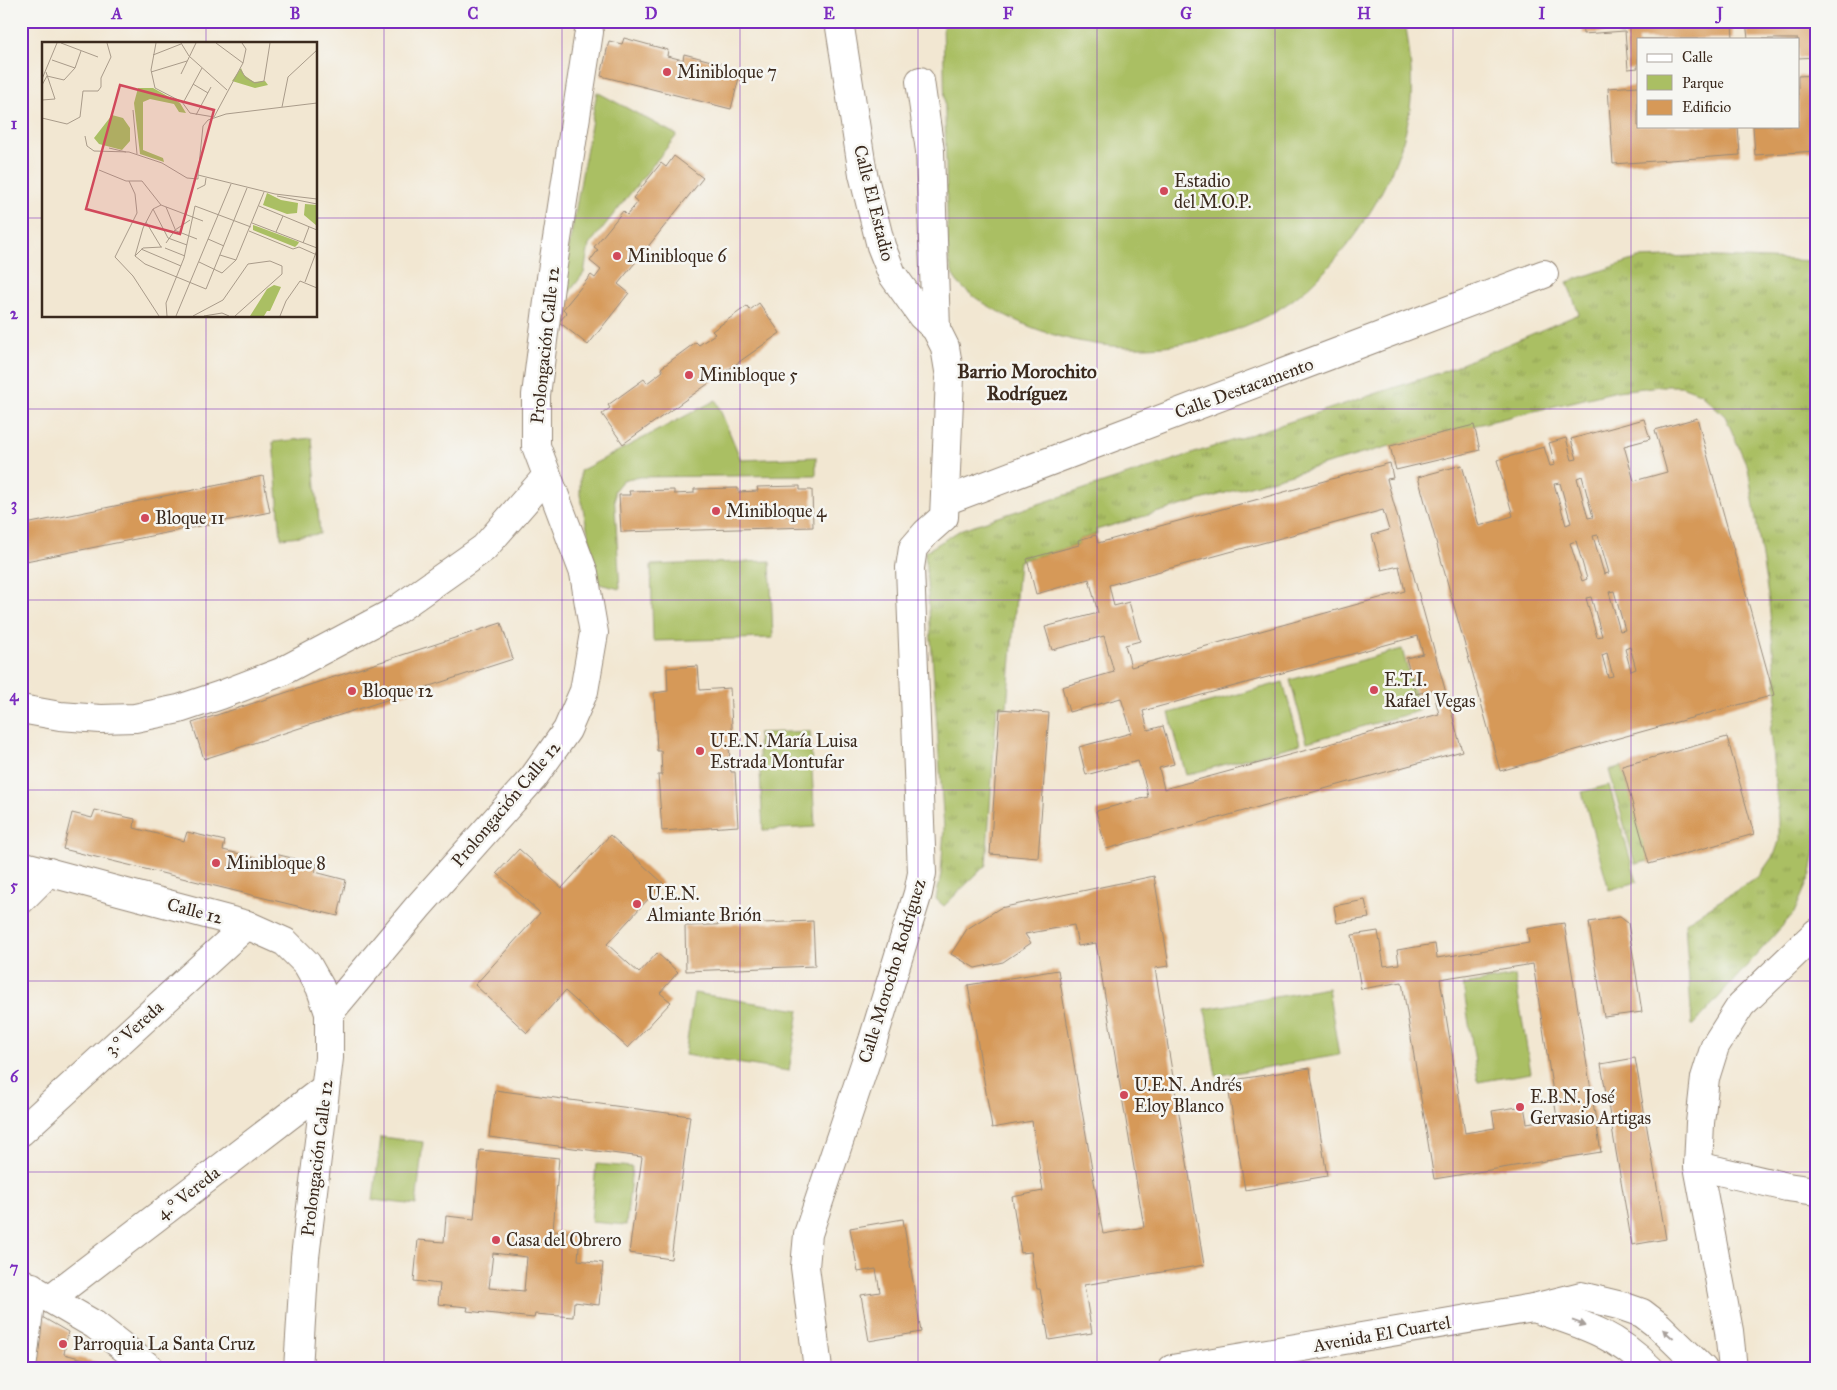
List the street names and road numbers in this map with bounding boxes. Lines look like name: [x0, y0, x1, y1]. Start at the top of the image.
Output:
street label: Calle El Estadio: [849, 143, 899, 263]
street label: Prolongación Calle 12: [526, 265, 565, 425]
street label: Calle Destacamento: [1172, 353, 1316, 423]
street label: Prolongación Calle 12: [447, 736, 566, 872]
street label: Calle Morocho Rodríguez: [854, 876, 931, 1066]
street label: Calle 12: [165, 893, 225, 929]
street label: 3.° Vereda: [100, 996, 168, 1060]
street label: Prolongación Calle 12: [296, 1078, 339, 1238]
street label: 4.° Vereda: [152, 1161, 224, 1224]
street label: Avenida El Cuartel: [1311, 1311, 1452, 1357]

